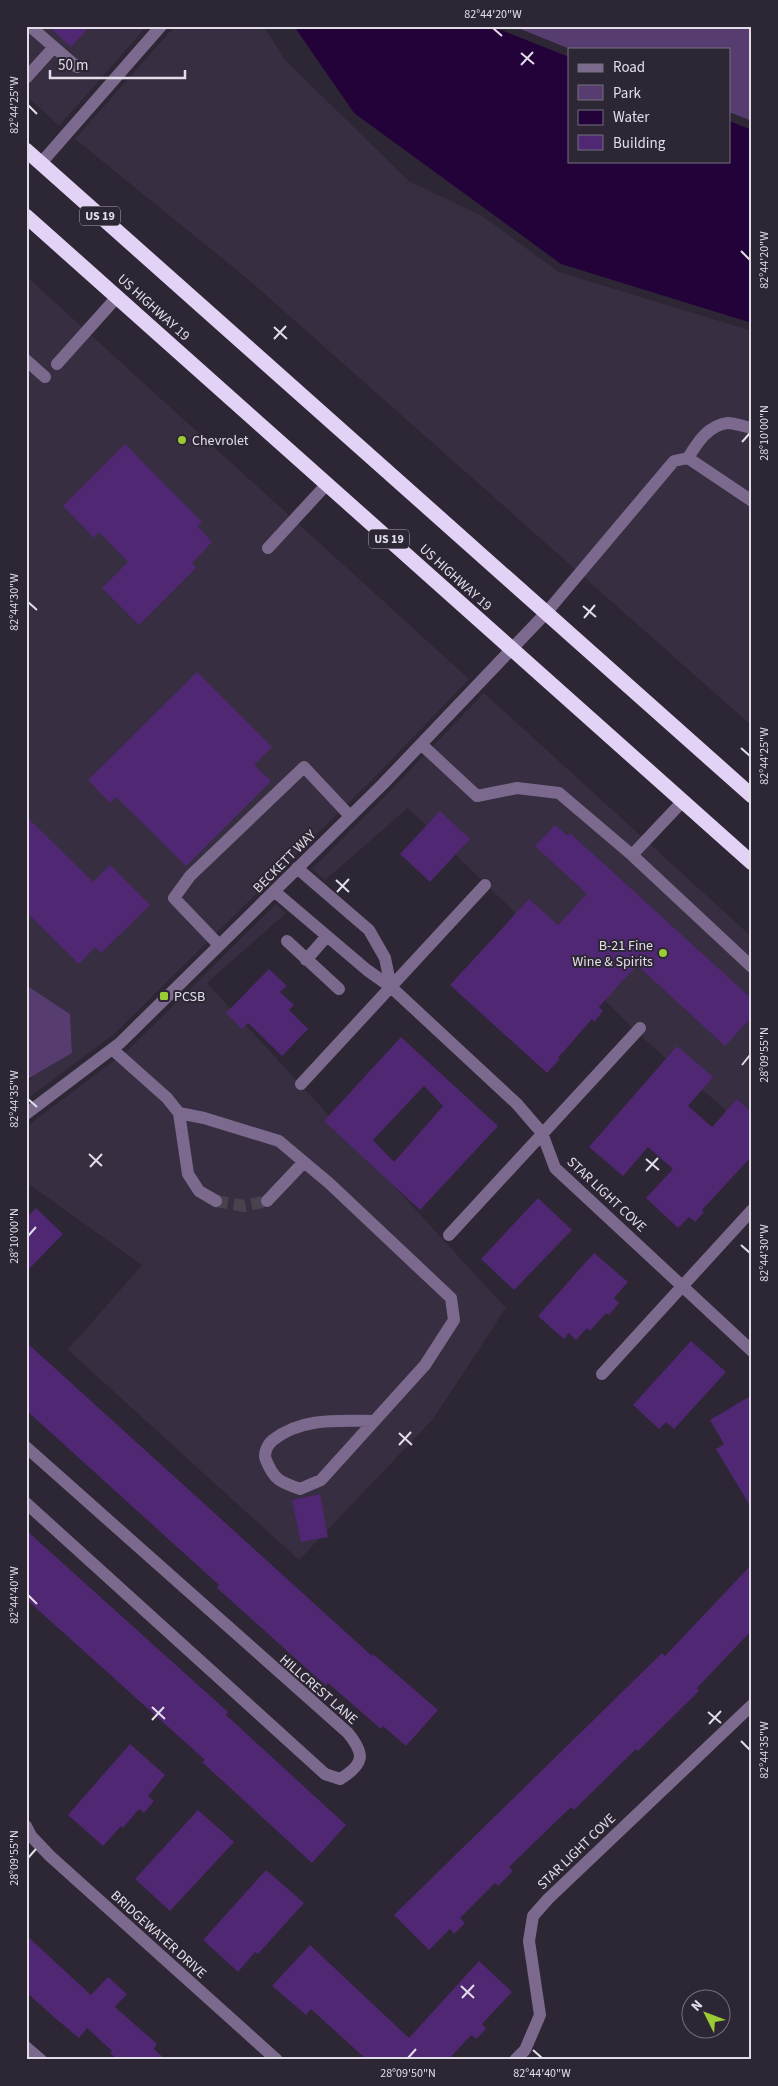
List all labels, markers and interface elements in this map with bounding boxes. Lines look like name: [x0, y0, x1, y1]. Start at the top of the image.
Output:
text: 82°44'20"W: [464, 6, 522, 23]
scale bar: [50, 48, 185, 80]
legend: [568, 48, 730, 162]
text: 50 m: [58, 55, 88, 76]
text: Road: [613, 57, 645, 78]
text: 82°44'25"W: [6, 76, 23, 134]
text: Park: [613, 83, 642, 104]
text: Water: [613, 107, 650, 128]
text: Building: [613, 133, 666, 154]
road number: US 19: [80, 207, 120, 226]
text: 82°44'20"W: [756, 231, 773, 289]
street label: US HIGHWAY 19: [113, 270, 194, 346]
text: 28°10'00"N: [756, 405, 773, 461]
place label: Chevrolet: [192, 431, 249, 451]
marker: Chevrolet: [176, 434, 188, 446]
road number: US 19: [369, 530, 409, 548]
street label: US HIGHWAY 19: [415, 540, 496, 616]
text: 82°44'30"W: [6, 573, 23, 631]
text: 82°44'25"W: [756, 727, 773, 785]
street label: BECKETT WAY: [249, 825, 321, 898]
place label: B-21 Fine Wine & Spirits: [572, 936, 653, 972]
marker: B-21 Fine Wine & Spirits: [657, 947, 669, 959]
place label: PCSB: [174, 987, 205, 1007]
marker: PCSB: [158, 990, 170, 1002]
text: 28°09'55"N: [756, 1027, 773, 1083]
text: 82°44'35"W: [6, 1070, 23, 1128]
street label: STAR LIGHT COVE: [562, 1152, 651, 1237]
text: 28°10'00"N: [6, 1208, 23, 1264]
text: 82°44'30"W: [756, 1224, 773, 1282]
text: 82°44'40"W: [6, 1566, 23, 1624]
street label: HILLCREST LANE: [275, 1650, 362, 1729]
text: 82°44'35"W: [756, 1721, 773, 1779]
street label: STAR LIGHT COVE: [533, 1809, 620, 1894]
text: 28°09'55"N: [6, 1830, 23, 1886]
street label: BRIDGEWATER DRIVE: [106, 1886, 211, 1983]
north arrow: [680, 1988, 730, 2038]
text: N: [687, 1996, 708, 2016]
text: 28°09'50"N: [380, 2065, 436, 2082]
text: 82°44'40"W: [513, 2065, 571, 2082]

